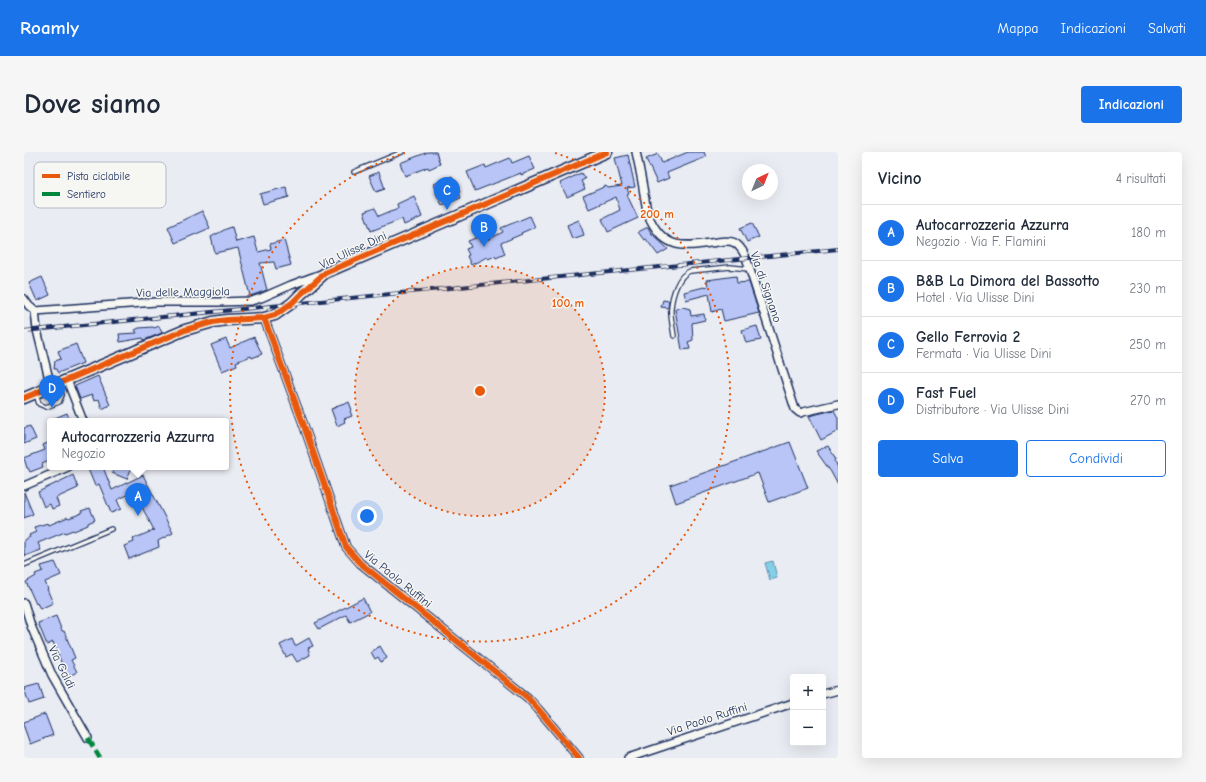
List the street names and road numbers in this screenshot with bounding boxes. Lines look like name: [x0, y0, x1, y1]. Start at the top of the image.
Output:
street label: Via Ulisse Dini: [317, 228, 389, 272]
street label: Via di Signano: [747, 250, 785, 324]
street label: Via delle Maggiola: [136, 284, 230, 300]
street label: Via Paolo Ruffini: [361, 547, 435, 611]
street label: Via Galdi: [46, 643, 78, 691]
street label: Via Paolo Ruffini: [665, 699, 749, 739]

